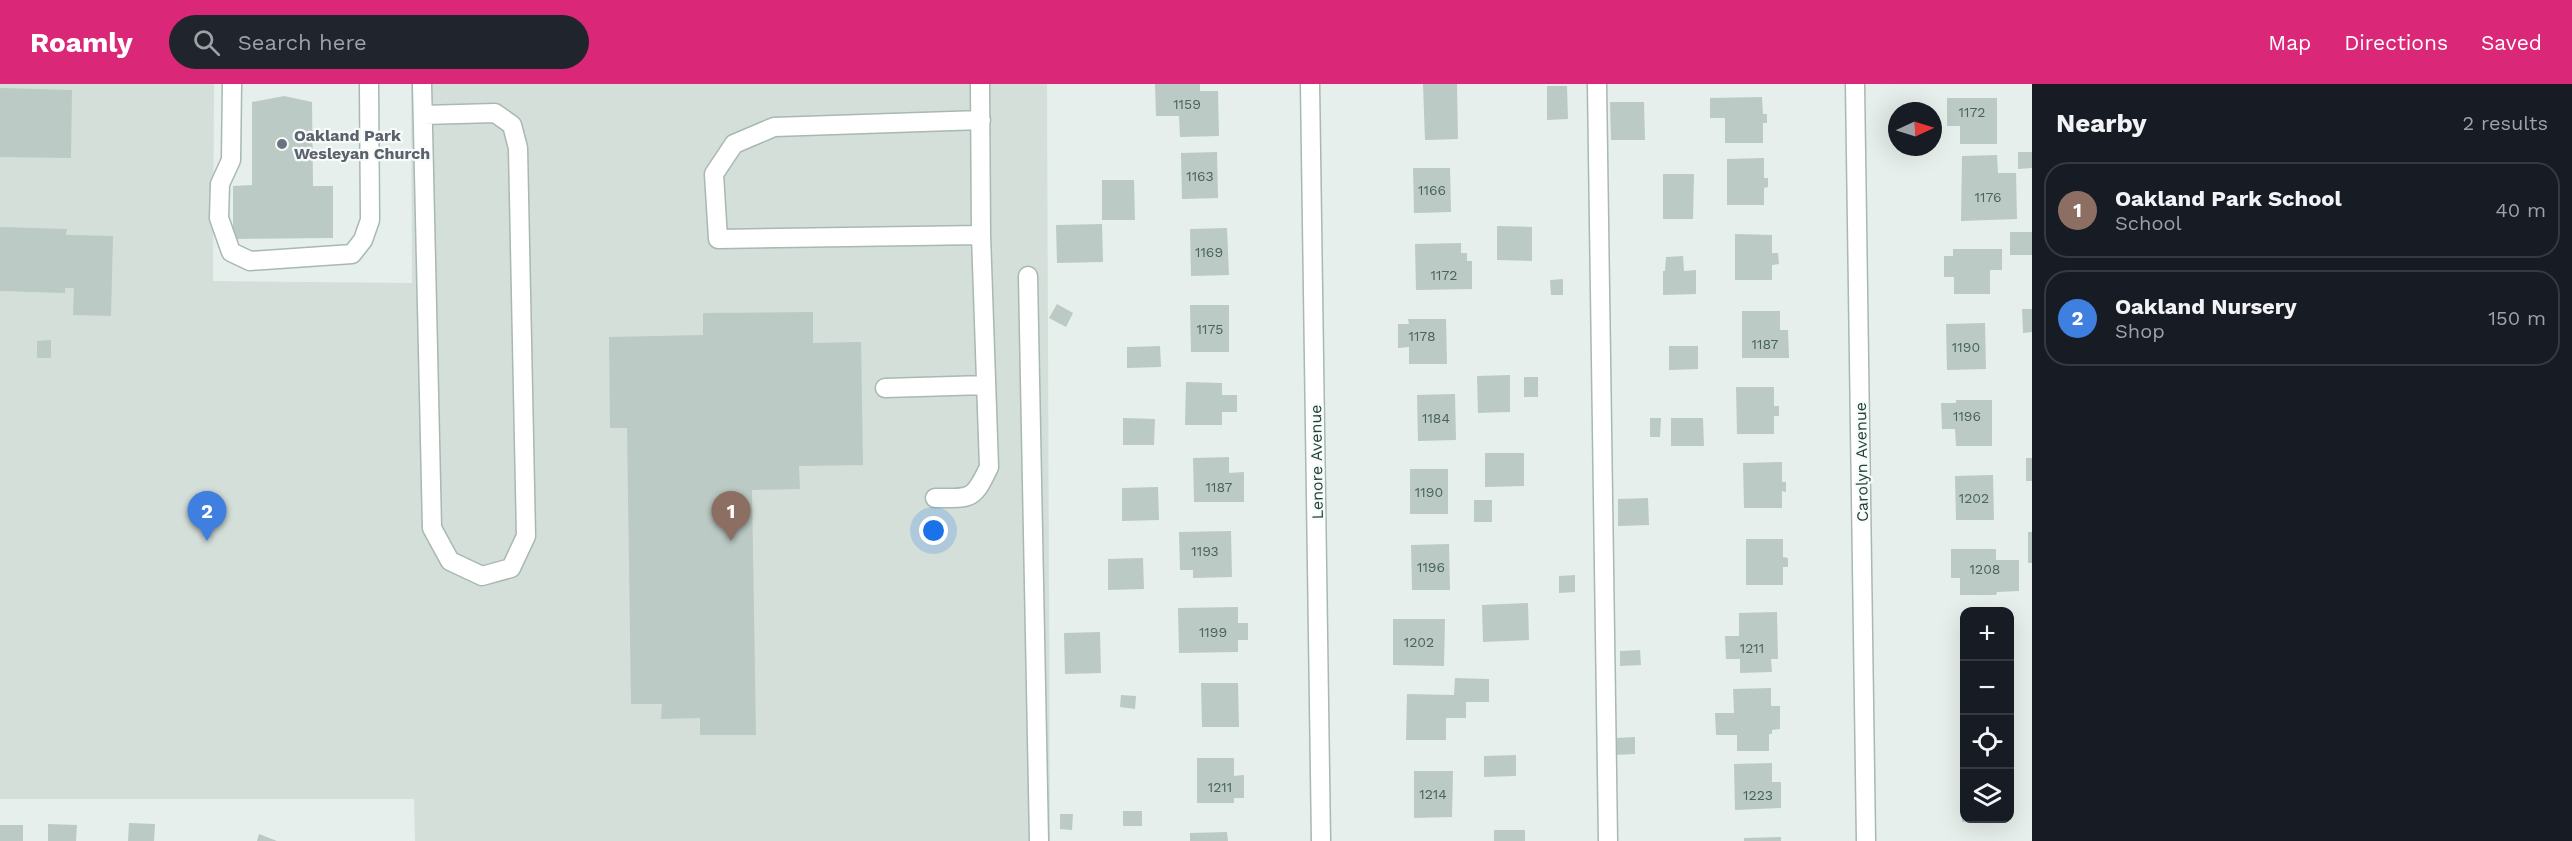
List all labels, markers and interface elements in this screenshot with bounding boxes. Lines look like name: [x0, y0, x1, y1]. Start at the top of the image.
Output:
search box: [169, 15, 589, 69]
text: Roamly: [30, 26, 133, 59]
icon: search: [190, 26, 223, 59]
text: Search here: [238, 30, 367, 55]
text: Map: [2268, 30, 2311, 55]
text: Directions: [2344, 30, 2448, 55]
text: Saved: [2481, 30, 2542, 55]
house number: 1159: [1173, 96, 1201, 112]
north arrow: [1888, 102, 1942, 156]
house number: 1172: [1959, 104, 1985, 120]
text: Nearby: [2056, 108, 2147, 138]
text: 2 results: [2463, 111, 2548, 135]
place label: Oakland Park Wesleyan Church: [294, 126, 430, 163]
marker: Oakland Park Wesleyan Church: [275, 137, 289, 151]
house number: 1163: [1186, 168, 1214, 184]
house number: 1166: [1418, 182, 1446, 198]
text: Oakland Park School: [2115, 186, 2342, 211]
house number: 1176: [1974, 189, 2002, 205]
text: 1: [2073, 198, 2082, 222]
text: 40 m: [2495, 198, 2546, 222]
text: School: [2115, 211, 2182, 235]
house number: 1169: [1195, 244, 1223, 260]
house number: 1172: [1431, 267, 1457, 283]
text: Oakland Nursery: [2115, 294, 2297, 319]
text: 2: [2072, 306, 2083, 330]
text: 150 m: [2488, 306, 2546, 330]
text: Shop: [2115, 319, 2165, 343]
house number: 1175: [1197, 321, 1223, 337]
house number: 1178: [1408, 328, 1436, 344]
house number: 1187: [1752, 336, 1779, 352]
house number: 1190: [1952, 339, 1980, 355]
street label: Carolyn Avenue: [1851, 402, 1872, 522]
street label: Lenore Avenue: [1306, 404, 1327, 520]
house number: 1196: [1953, 408, 1981, 424]
house number: 1184: [1422, 410, 1450, 426]
house number: 1187: [1206, 479, 1233, 495]
house number: 1190: [1415, 484, 1443, 500]
house number: 1202: [1959, 490, 1989, 506]
pin: 2: [188, 492, 226, 541]
pin: 1: [712, 492, 750, 541]
your location: [919, 516, 948, 545]
house number: 1193: [1191, 543, 1219, 559]
house number: 1196: [1417, 559, 1445, 575]
house number: 1208: [1970, 561, 2000, 577]
map controls: [1960, 607, 2014, 823]
button: +: [1960, 607, 2014, 661]
house number: 1199: [1199, 624, 1227, 640]
house number: 1202: [1404, 634, 1434, 650]
house number: 1211: [1740, 640, 1764, 656]
button: −: [1960, 661, 2014, 715]
button: locate: [1960, 715, 2014, 769]
button: layers: [1960, 769, 2014, 823]
house number: 1211: [1208, 779, 1232, 795]
house number: 1214: [1419, 786, 1447, 802]
house number: 1223: [1743, 787, 1773, 803]

